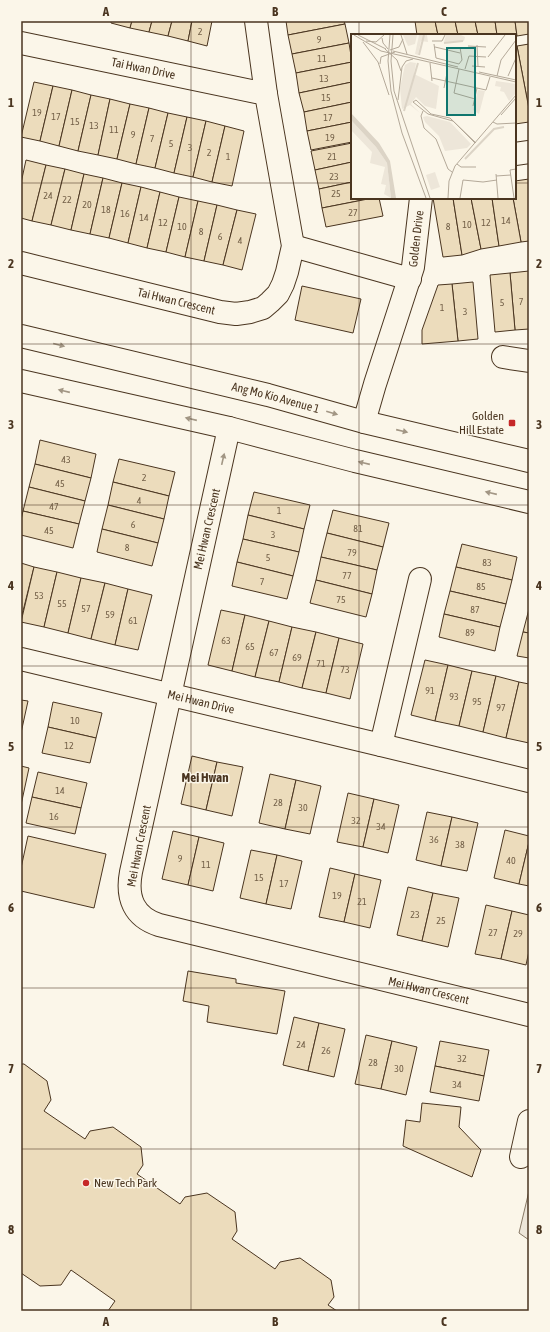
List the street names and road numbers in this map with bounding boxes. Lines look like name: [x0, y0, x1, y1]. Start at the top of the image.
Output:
street label: Tai Hwan Drive: [110, 55, 177, 82]
street label: Golden Drive: [406, 210, 427, 268]
street label: Tai Hwan Crescent: [136, 285, 217, 318]
street label: Ang Mo Kio Avenue 1: [230, 380, 321, 416]
street label: Mei Hwan Crescent: [191, 487, 223, 571]
street label: Mei Hwan Drive: [166, 687, 236, 717]
street label: Mei Hwan Crescent: [124, 804, 154, 888]
street label: Mei Hwan Crescent: [387, 974, 471, 1007]

